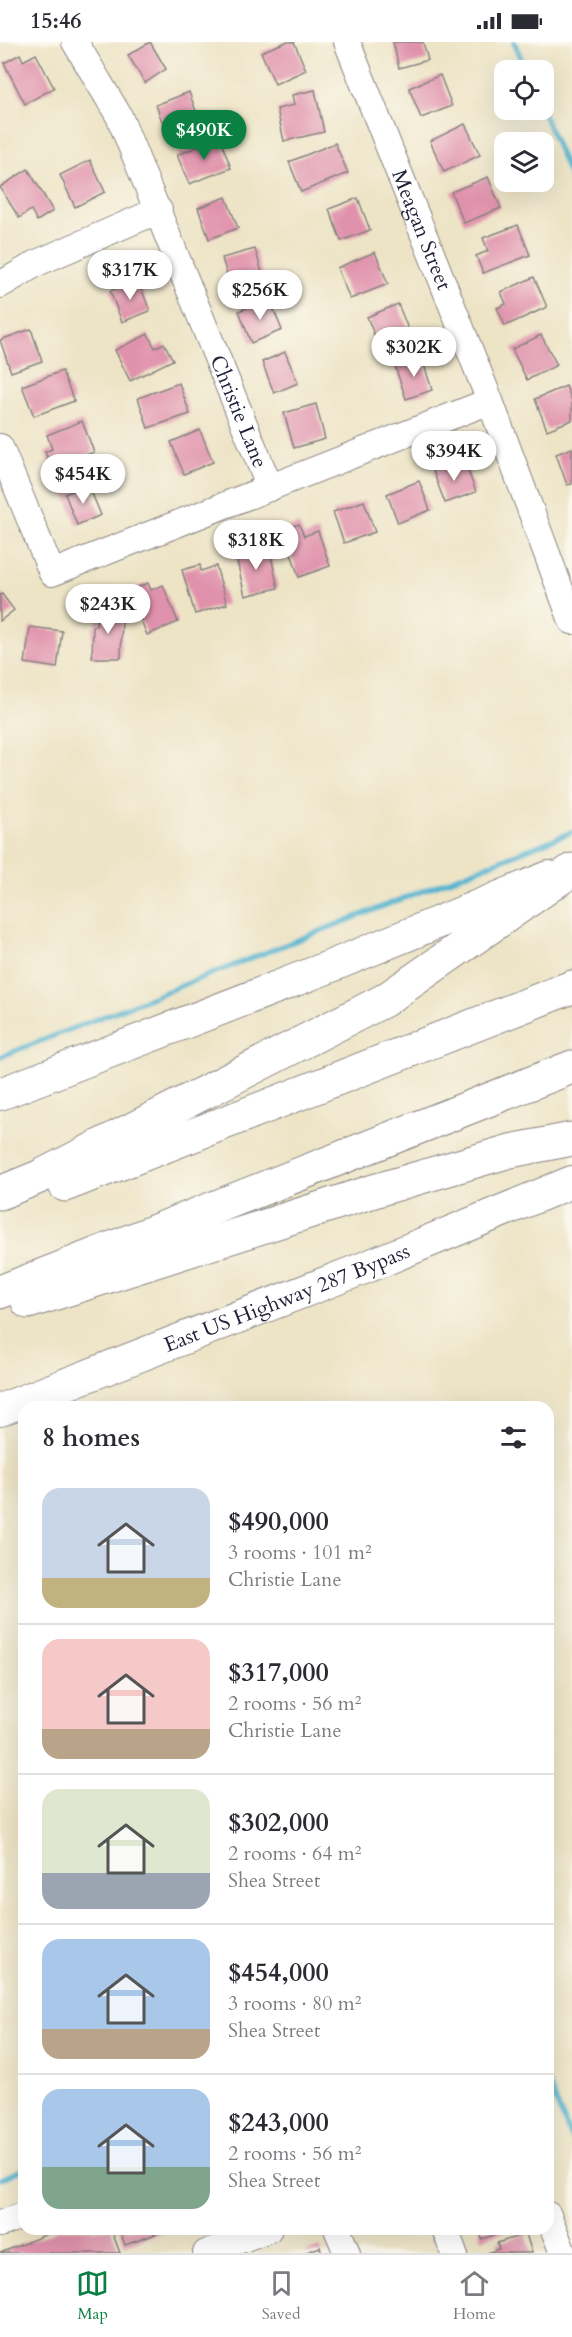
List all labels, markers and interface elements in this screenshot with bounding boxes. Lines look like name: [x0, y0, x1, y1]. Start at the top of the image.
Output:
text: 15:46: [30, 6, 81, 36]
map controls: [494, 60, 554, 192]
button: locate: [494, 60, 554, 120]
pin: $490K: [162, 110, 246, 161]
text: $490K: [175, 116, 233, 143]
button: layers: [494, 132, 554, 192]
street label: Meagan Street: [384, 165, 458, 295]
pin: $317K: [88, 250, 172, 301]
text: $317K: [101, 256, 159, 283]
pin: $256K: [218, 270, 302, 321]
text: $256K: [231, 276, 289, 303]
pin: $302K: [372, 327, 456, 378]
text: $302K: [385, 333, 443, 360]
street label: Christie Lane: [203, 351, 274, 472]
pin: $394K: [412, 431, 496, 482]
text: $394K: [425, 437, 483, 464]
pin: $454K: [41, 454, 125, 505]
text: $454K: [54, 460, 112, 487]
pin: $318K: [214, 520, 298, 571]
text: $318K: [227, 526, 285, 553]
pin: $243K: [66, 584, 150, 635]
text: $243K: [79, 590, 137, 617]
street label: East US Highway 287 Bypass: [160, 1237, 414, 1360]
text: 8 homes: [42, 1420, 140, 1455]
icon: filters: [497, 1421, 530, 1454]
text: $490,000: [228, 1504, 329, 1539]
icon: home: [90, 1512, 162, 1584]
text: 3 rooms · 101 m²: [228, 1539, 372, 1566]
text: Christie Lane: [228, 1566, 341, 1593]
text: $317,000: [228, 1655, 329, 1690]
icon: home: [90, 1663, 162, 1735]
text: 2 rooms · 56 m²: [228, 1690, 361, 1717]
text: Christie Lane: [228, 1717, 341, 1744]
text: $302,000: [228, 1805, 329, 1840]
icon: home: [90, 1813, 162, 1885]
text: 2 rooms · 64 m²: [228, 1840, 361, 1867]
text: Shea Street: [228, 1867, 320, 1894]
text: $454,000: [228, 1955, 329, 1990]
icon: home: [90, 1963, 162, 2035]
text: 3 rooms · 80 m²: [228, 1990, 361, 2017]
text: Shea Street: [228, 2017, 320, 2044]
text: $243,000: [228, 2105, 329, 2140]
icon: home: [90, 2113, 162, 2185]
text: 2 rooms · 56 m²: [228, 2140, 361, 2167]
text: Shea Street: [228, 2167, 320, 2194]
tab: Map: [76, 2267, 109, 2325]
tab: Saved: [262, 2267, 300, 2325]
tab: Home: [453, 2267, 496, 2325]

